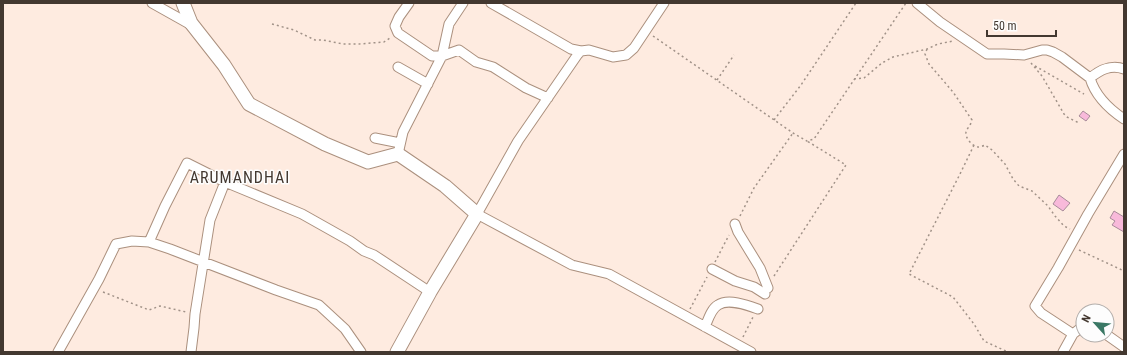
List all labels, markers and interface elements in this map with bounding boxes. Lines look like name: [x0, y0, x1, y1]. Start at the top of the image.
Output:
scale bar: [987, 12, 1056, 38]
text: 50 m: [993, 19, 1017, 33]
district label: ARUMANDHAI: [190, 168, 290, 187]
north arrow: [1075, 303, 1115, 343]
text: N: [1079, 313, 1094, 325]

